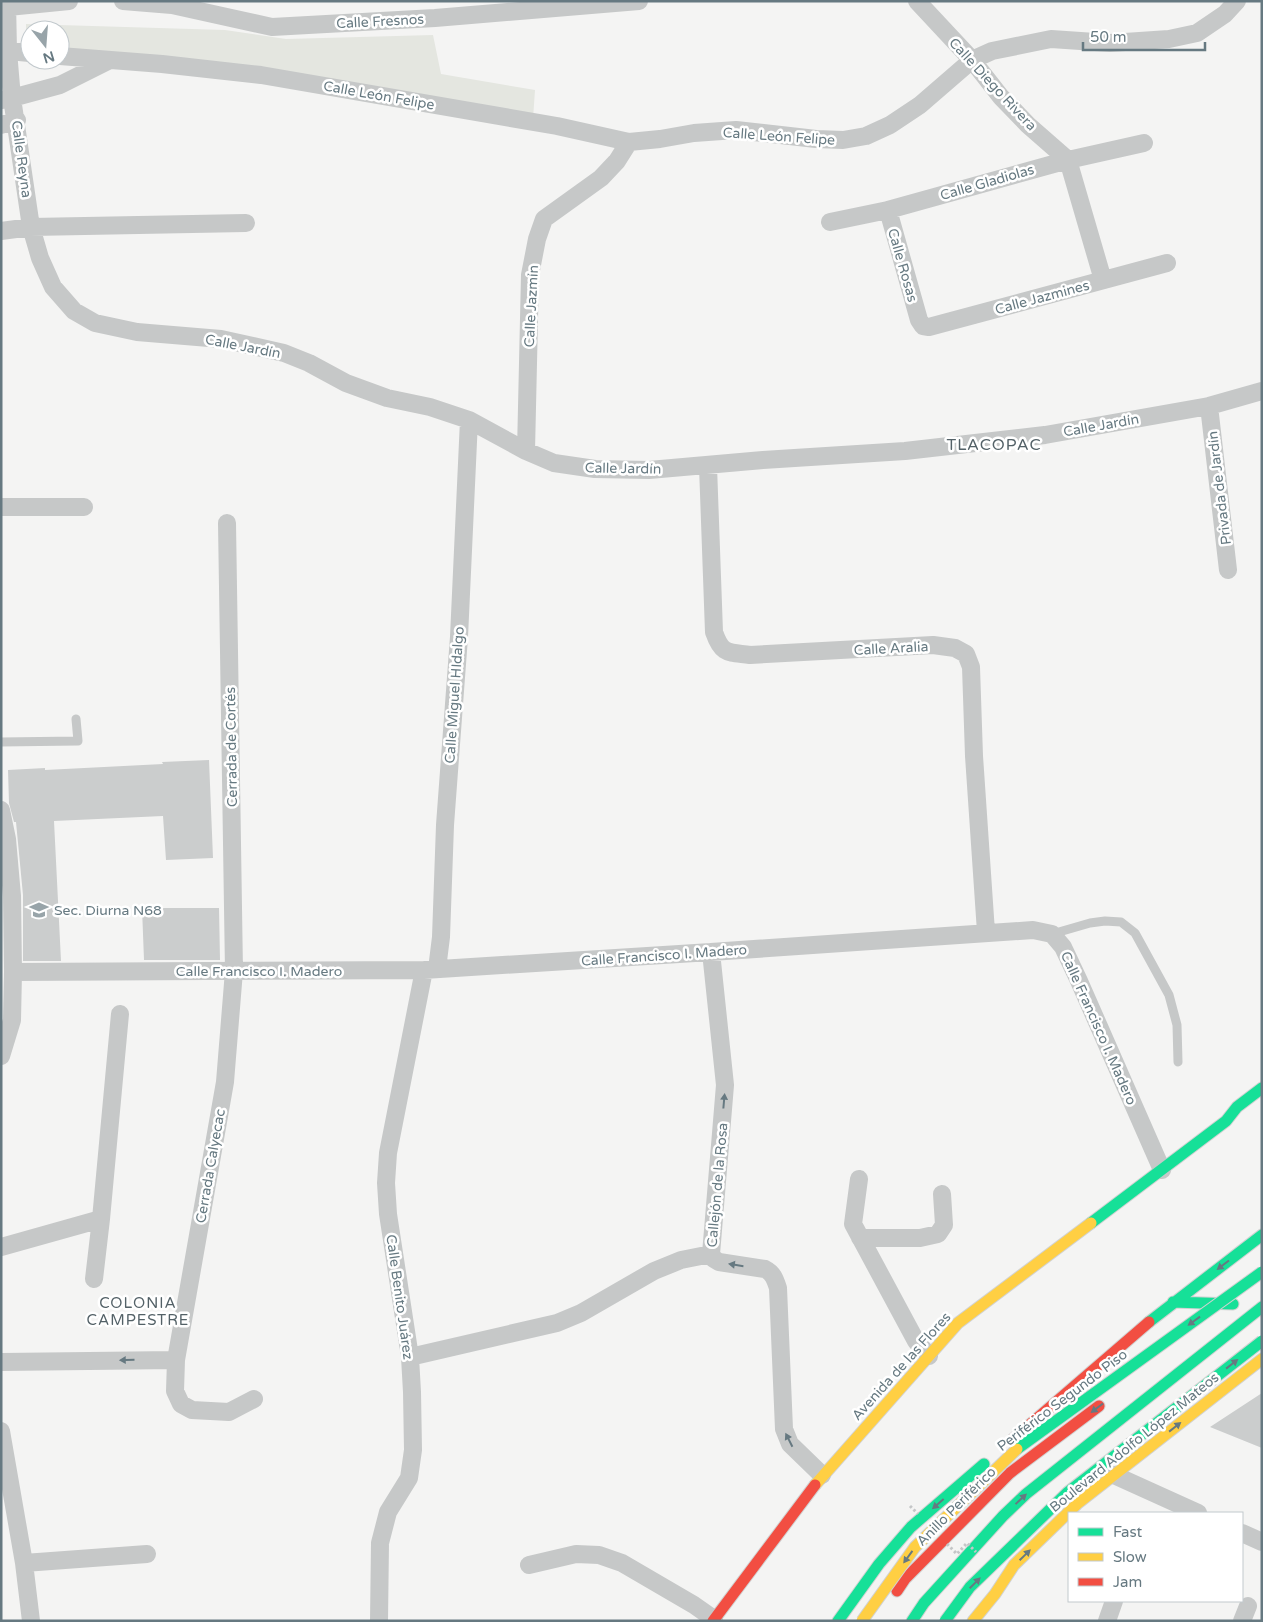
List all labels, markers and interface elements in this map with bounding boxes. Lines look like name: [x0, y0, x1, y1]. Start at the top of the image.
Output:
street label: Calle Fresnos: [336, 11, 425, 32]
north arrow: [20, 20, 70, 70]
scale bar: [1083, 20, 1206, 52]
text: 50 m: [1090, 28, 1127, 46]
street label: Calle Diego Rivera: [945, 34, 1040, 134]
text: N: [41, 47, 57, 67]
street label: Calle León Felipe: [322, 77, 436, 114]
street label: Calle Reyna: [8, 119, 35, 199]
street label: Calle León Felipe: [722, 124, 836, 149]
street label: Calle Gladiolas: [938, 161, 1036, 204]
street label: Calle Rosas: [884, 226, 921, 304]
street label: Calle Jazmín: [521, 264, 542, 348]
street label: Calle Jazmines: [993, 277, 1091, 318]
street label: Calle Jardín: [204, 331, 282, 362]
street label: Calle Jardín: [1062, 410, 1140, 441]
street label: Privada de Jardín: [1204, 430, 1235, 546]
district label: TLACOPAC: [946, 435, 1042, 455]
street label: Calle Jardín: [585, 459, 661, 478]
street label: Calle Miguel HIdalgo: [441, 626, 468, 764]
street label: Calle Aralia: [853, 638, 929, 659]
street label: Cerrada de Cortés: [222, 687, 241, 807]
school or university icon: Sec. Diurna N68: [28, 899, 50, 921]
place label: Sec. Diurna N68: [54, 902, 162, 919]
street label: Calle Francisco I. Madero: [580, 941, 748, 970]
street label: Calle Francisco I. Madero: [1057, 949, 1140, 1108]
street label: Calle Francisco I. Madero: [176, 963, 342, 980]
one-way arrow: [720, 1092, 728, 1108]
street label: Cerrada Calyecac: [192, 1108, 229, 1224]
street label: Callejón de la Rosa: [704, 1122, 731, 1248]
street label: Calle Benito Juárez: [382, 1233, 417, 1361]
one-way arrow: [728, 1260, 744, 1268]
one-way arrow: [1216, 1260, 1230, 1270]
district label: COLONIA CAMPESTRE: [87, 1294, 189, 1329]
street label: Avenida de las Flores: [848, 1308, 955, 1424]
one-way arrow: [1187, 1316, 1201, 1326]
street label: Periférico Segundo Piso: [994, 1346, 1131, 1455]
one-way arrow: [119, 1356, 135, 1364]
one-way arrow: [1225, 1359, 1238, 1370]
street label: Boulevard Adolfo López Mateos: [1046, 1369, 1222, 1516]
one-way arrow: [1091, 1402, 1104, 1413]
one-way arrow: [1168, 1421, 1181, 1432]
one-way arrow: [785, 1433, 793, 1447]
street label: Anillo Periférico: [913, 1463, 1000, 1550]
one-way arrow: [1015, 1493, 1027, 1505]
one-way arrow: [932, 1498, 944, 1510]
legend: [1068, 1512, 1243, 1602]
text: Fast: [1113, 1523, 1143, 1541]
text: Slow: [1113, 1548, 1147, 1566]
one-way arrow: [1019, 1549, 1031, 1561]
one-way arrow: [903, 1550, 913, 1564]
text: Jam: [1113, 1573, 1142, 1591]
one-way arrow: [969, 1577, 981, 1589]

